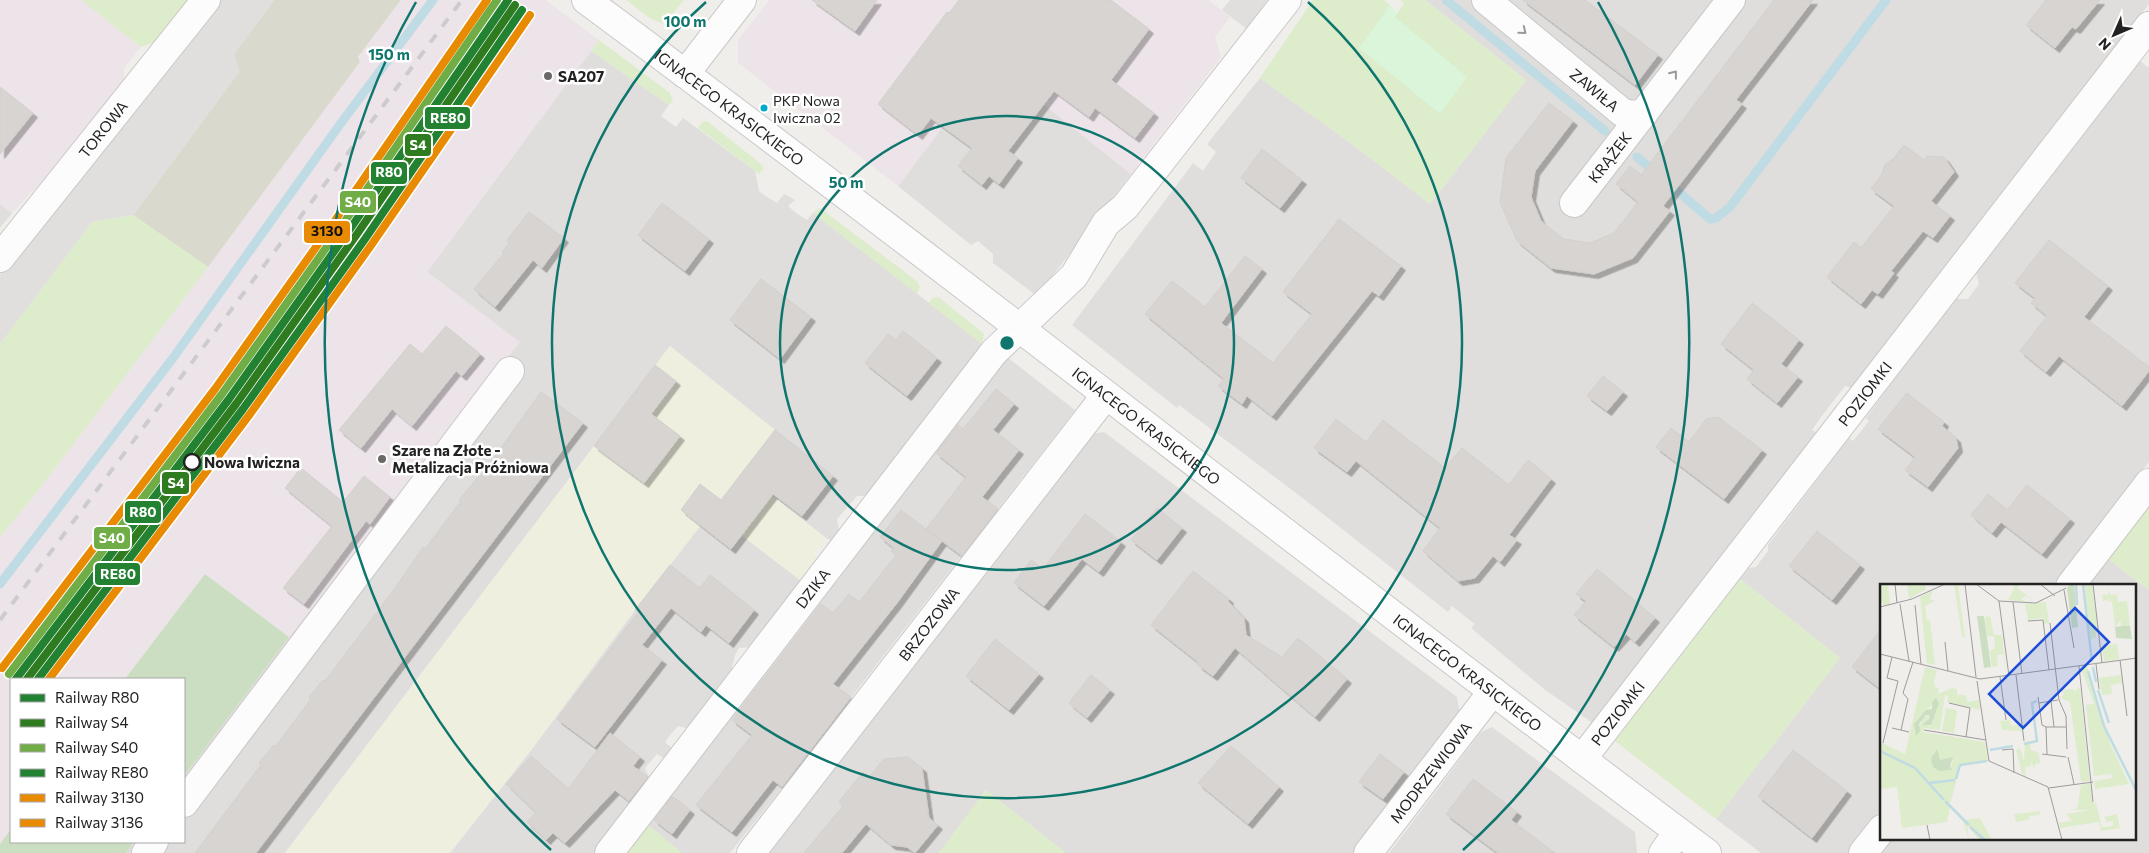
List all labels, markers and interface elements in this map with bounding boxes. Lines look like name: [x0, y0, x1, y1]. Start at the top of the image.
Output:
north arrow: [2089, 10, 2139, 60]
text: 100 m: [664, 12, 706, 30]
one-way arrow: [1517, 25, 1526, 34]
text: N: [2095, 35, 2114, 54]
text: 150 m: [368, 45, 410, 63]
street label: IGNACEGO KRASICKIEGO: [651, 45, 807, 169]
street label: ZAWIŁA: [1567, 64, 1623, 115]
place label: SA207: [558, 67, 604, 85]
marker: SA207: [542, 70, 554, 82]
one-way arrow: [1668, 71, 1677, 80]
place label: PKP Nowa Iwiczna 02: [773, 92, 841, 126]
street label: TOROWA: [75, 97, 131, 161]
marker: PKP Nowa Iwiczna 02: [759, 103, 769, 113]
line badge: RE80: [424, 106, 471, 130]
text: RE80: [430, 109, 466, 126]
street label: KRĄŻEK: [1584, 128, 1635, 186]
line badge: S4: [404, 133, 432, 157]
text: S4: [410, 136, 427, 153]
line badge: R80: [370, 161, 408, 185]
text: R80: [375, 163, 403, 180]
text: 50 m: [829, 173, 863, 191]
line badge: S40: [339, 190, 377, 214]
text: S40: [345, 193, 371, 210]
line badge: 3130: [303, 220, 351, 244]
text: 3130: [311, 222, 343, 239]
centre of rings: [998, 334, 1016, 352]
street label: POZIOMKI: [1834, 358, 1895, 429]
street label: IGNACEGO KRASICKIEGO: [1069, 363, 1224, 488]
place label: Szare na Złote - Metalizacja Próżniowa: [392, 441, 549, 476]
marker: Nowa Iwiczna: [183, 453, 201, 471]
place label: Nowa Iwiczna: [204, 453, 300, 471]
marker: Szare na Złote - Metalizacja Próżniowa: [376, 453, 388, 465]
line badge: S4: [161, 471, 190, 495]
text: S4: [168, 474, 185, 491]
line badge: R80: [124, 500, 162, 524]
text: R80: [129, 503, 157, 520]
line badge: S40: [93, 526, 131, 550]
text: S40: [99, 529, 125, 546]
line badge: RE80: [94, 562, 141, 586]
text: RE80: [100, 565, 136, 582]
street label: DZIKA: [792, 565, 834, 612]
street label: BRZOZOWA: [895, 584, 963, 664]
inset map: [1880, 584, 2136, 840]
street label: IGNACEGO KRASICKIEGO: [1390, 610, 1546, 735]
street label: POZIOMKI: [1587, 677, 1648, 749]
legend: [10, 678, 185, 843]
text: Railway R80: [55, 688, 139, 706]
text: Railway S4: [55, 713, 128, 731]
street label: MODRZEWIOWA: [1386, 718, 1475, 826]
text: Railway S40: [55, 738, 138, 756]
text: Railway RE80: [55, 763, 149, 781]
text: Railway 3130: [55, 788, 144, 806]
text: Railway 3136: [55, 813, 143, 831]

